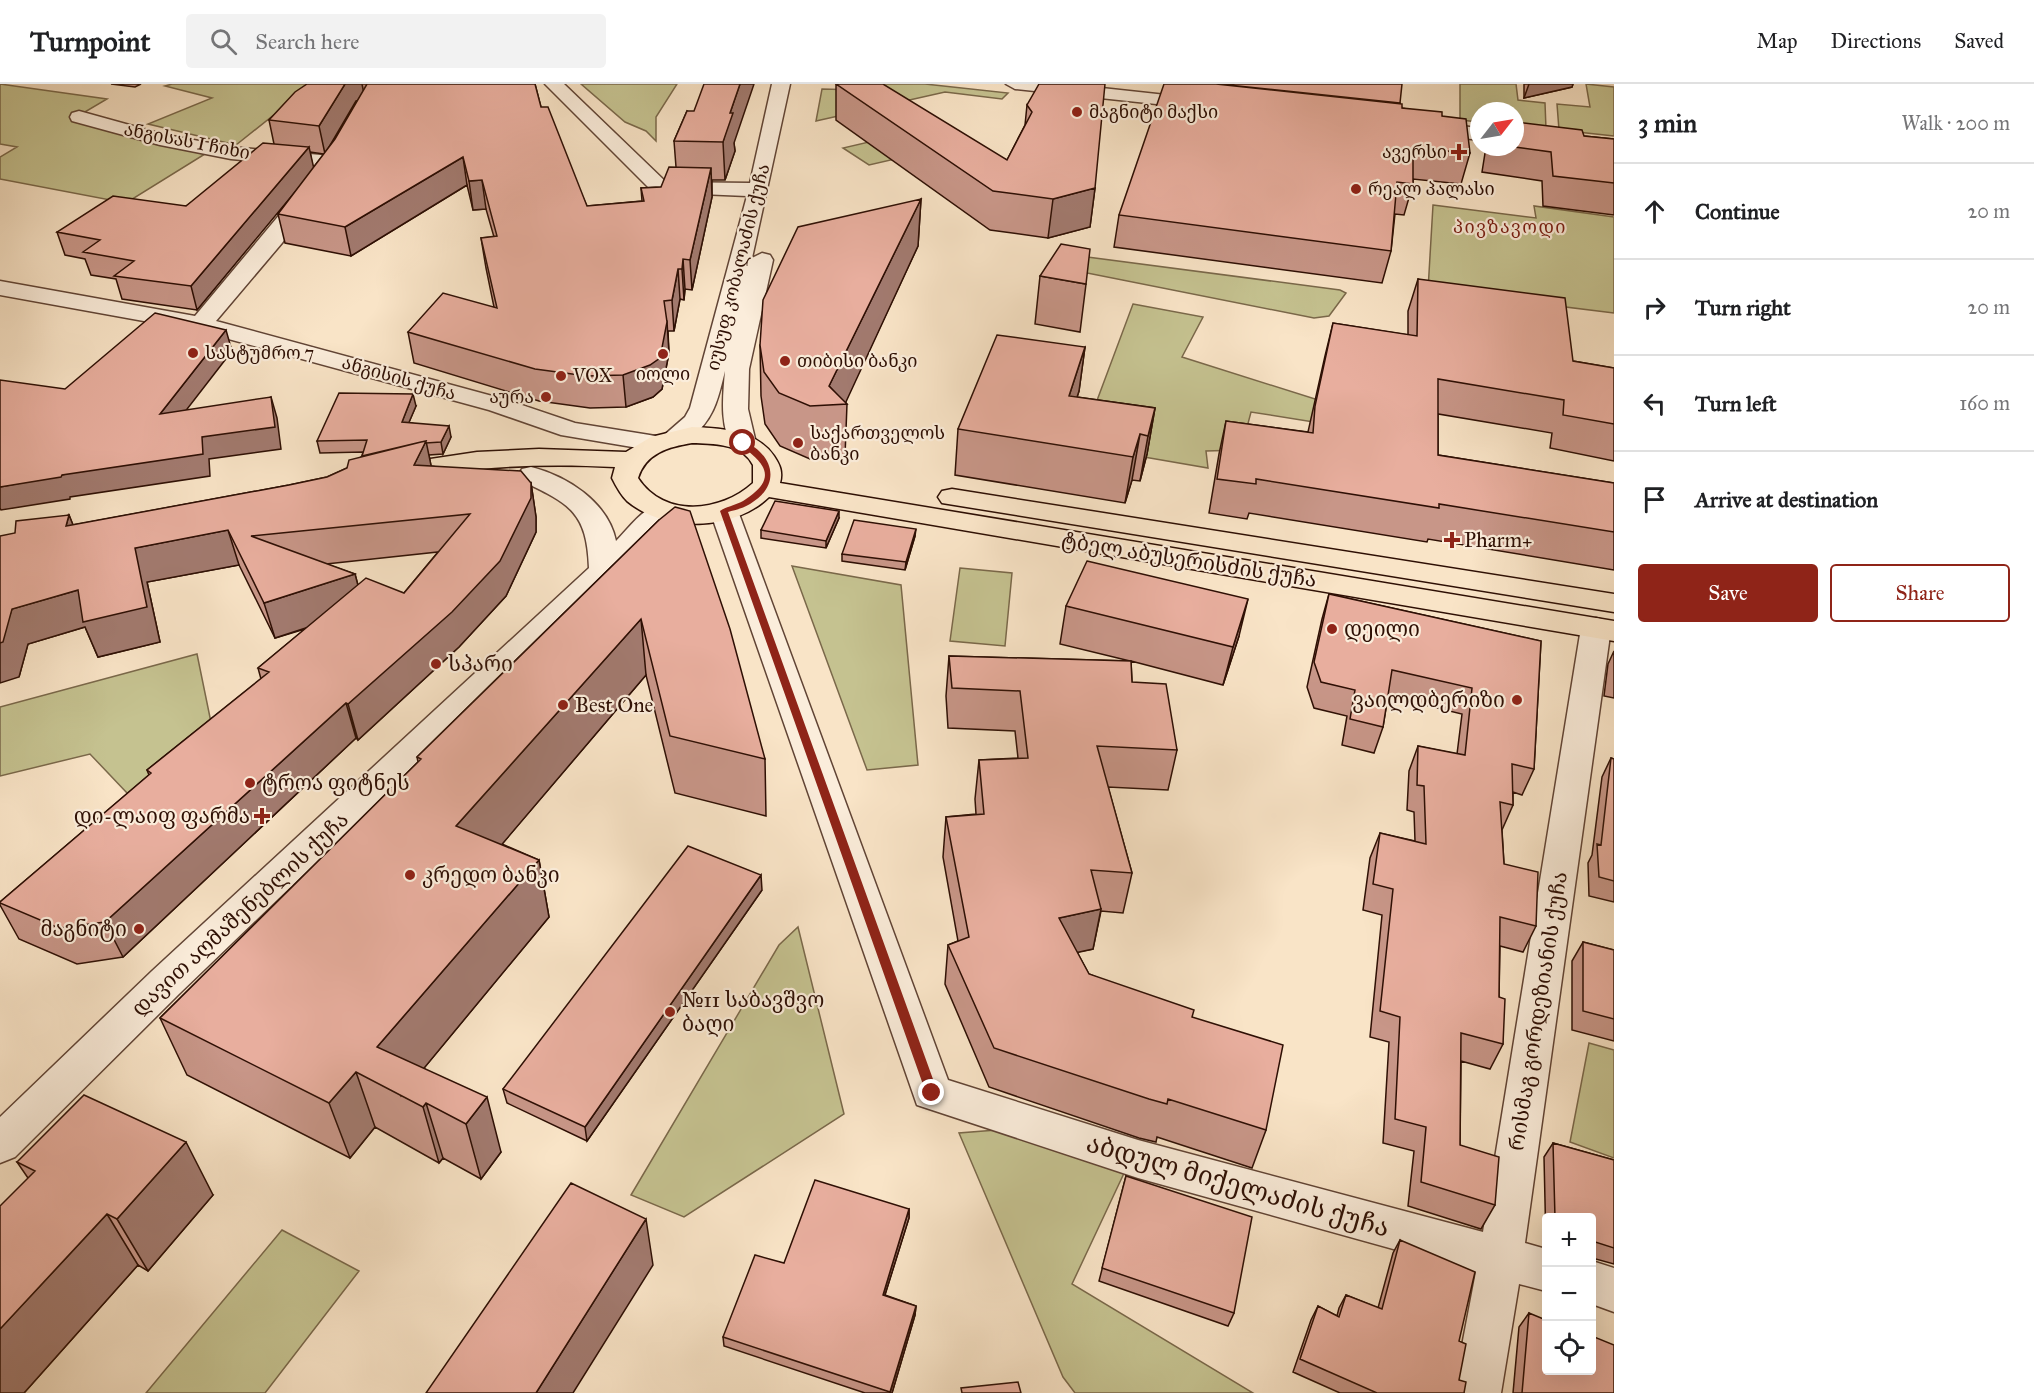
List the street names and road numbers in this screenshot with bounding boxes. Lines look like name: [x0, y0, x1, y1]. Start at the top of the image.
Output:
street label: ანგისას I ჩიხი: [122, 118, 252, 164]
street label: იუსუფ კობალაძის ქუჩა: [702, 161, 774, 373]
street label: ანგისის ქუჩა: [339, 351, 459, 405]
street label: ტბელ აბუსერისძის ქუჩა: [1060, 527, 1318, 593]
street label: დავით აღმაშენებლის ქუჩა: [126, 807, 354, 1021]
street label: რისმაგ გორდეზიანის ქუჩა: [1503, 870, 1573, 1152]
street label: აბდულ მიქელაძის ქუჩა: [1083, 1126, 1393, 1244]

